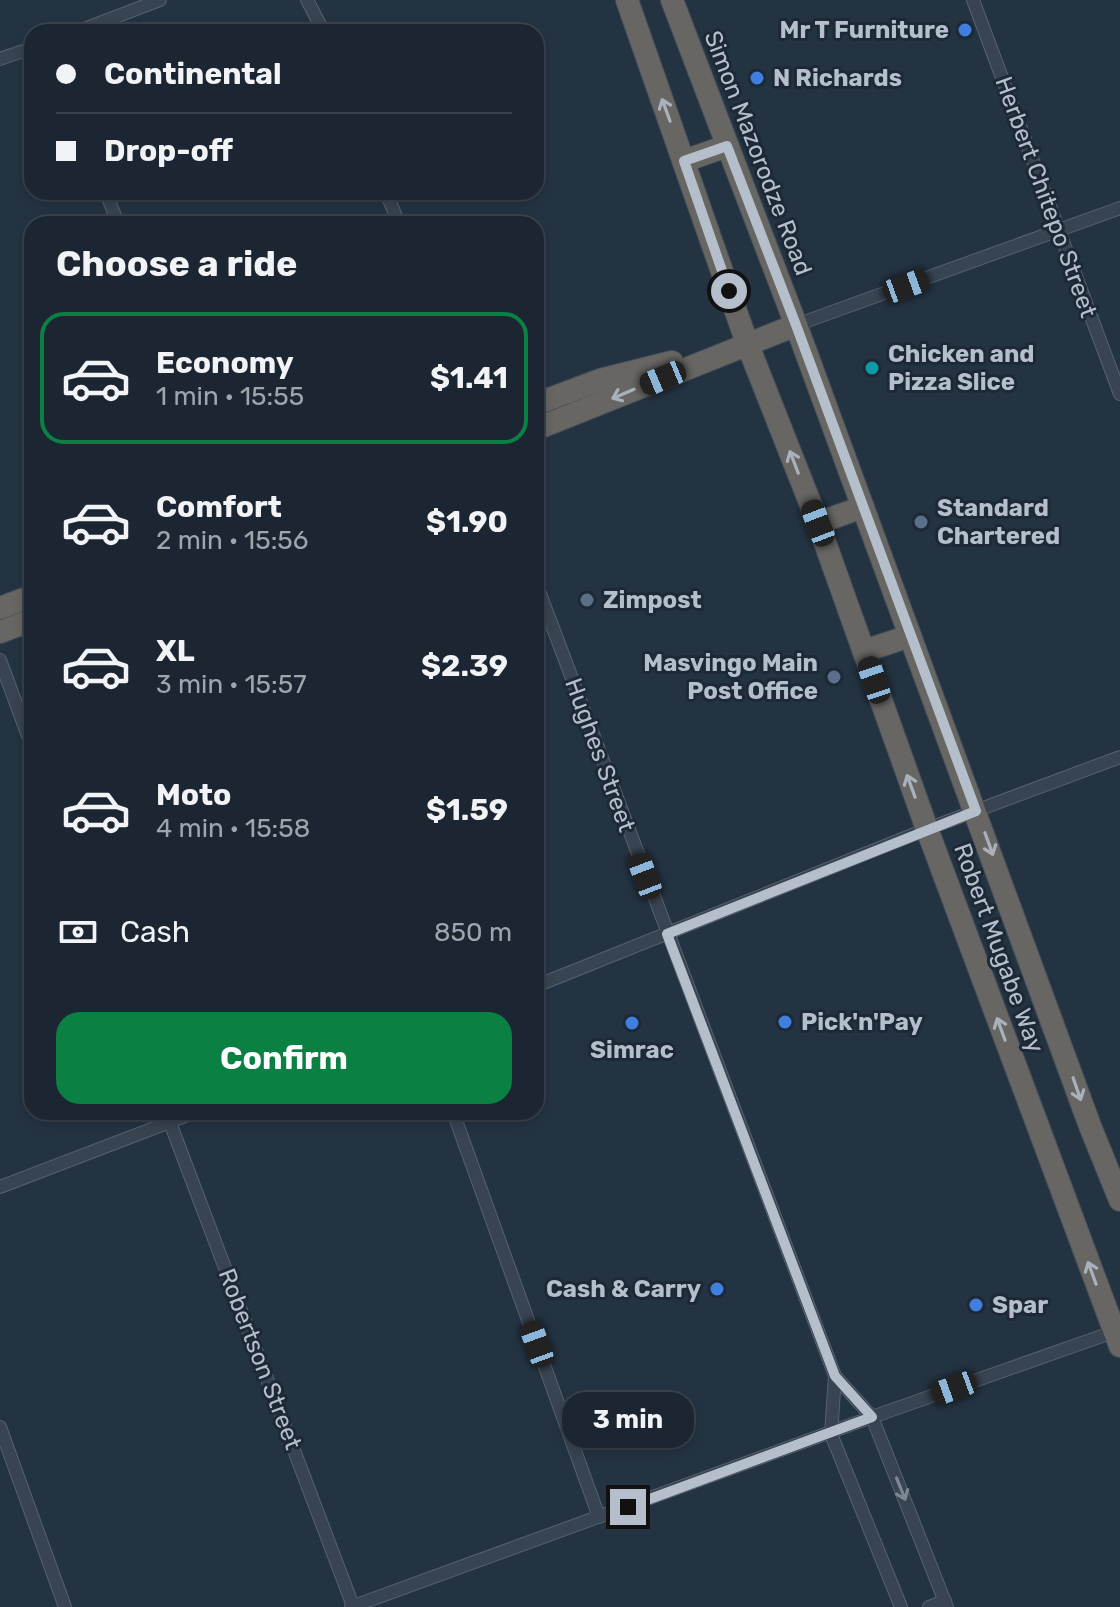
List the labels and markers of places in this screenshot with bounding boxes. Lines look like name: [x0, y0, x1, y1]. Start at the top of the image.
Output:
place label: Mr T Furniture: [780, 16, 949, 44]
marker: Mr T Furniture: [956, 21, 974, 39]
place label: N Richards: [773, 64, 902, 92]
marker: N Richards: [748, 69, 766, 87]
place label: Chicken and Pizza Slice: [888, 340, 1035, 396]
marker: Chicken and Pizza Slice: [863, 359, 881, 377]
place label: Standard Chartered: [937, 494, 1060, 550]
marker: Standard Chartered: [912, 513, 930, 531]
place label: Zimpost: [603, 586, 702, 614]
marker: Zimpost: [578, 591, 596, 609]
place label: Masvingo Main Post Office: [643, 649, 818, 705]
marker: Masvingo Main Post Office: [825, 668, 843, 686]
place label: Pick'n'Pay: [801, 1008, 923, 1036]
marker: Pick'n'Pay: [776, 1013, 794, 1031]
marker: Simrac: [623, 1014, 641, 1032]
place label: Simrac: [590, 1036, 674, 1064]
place label: Cash & Carry: [546, 1275, 701, 1303]
marker: Cash & Carry: [708, 1280, 726, 1298]
place label: Spar: [992, 1291, 1048, 1319]
marker: Spar: [967, 1296, 985, 1314]

